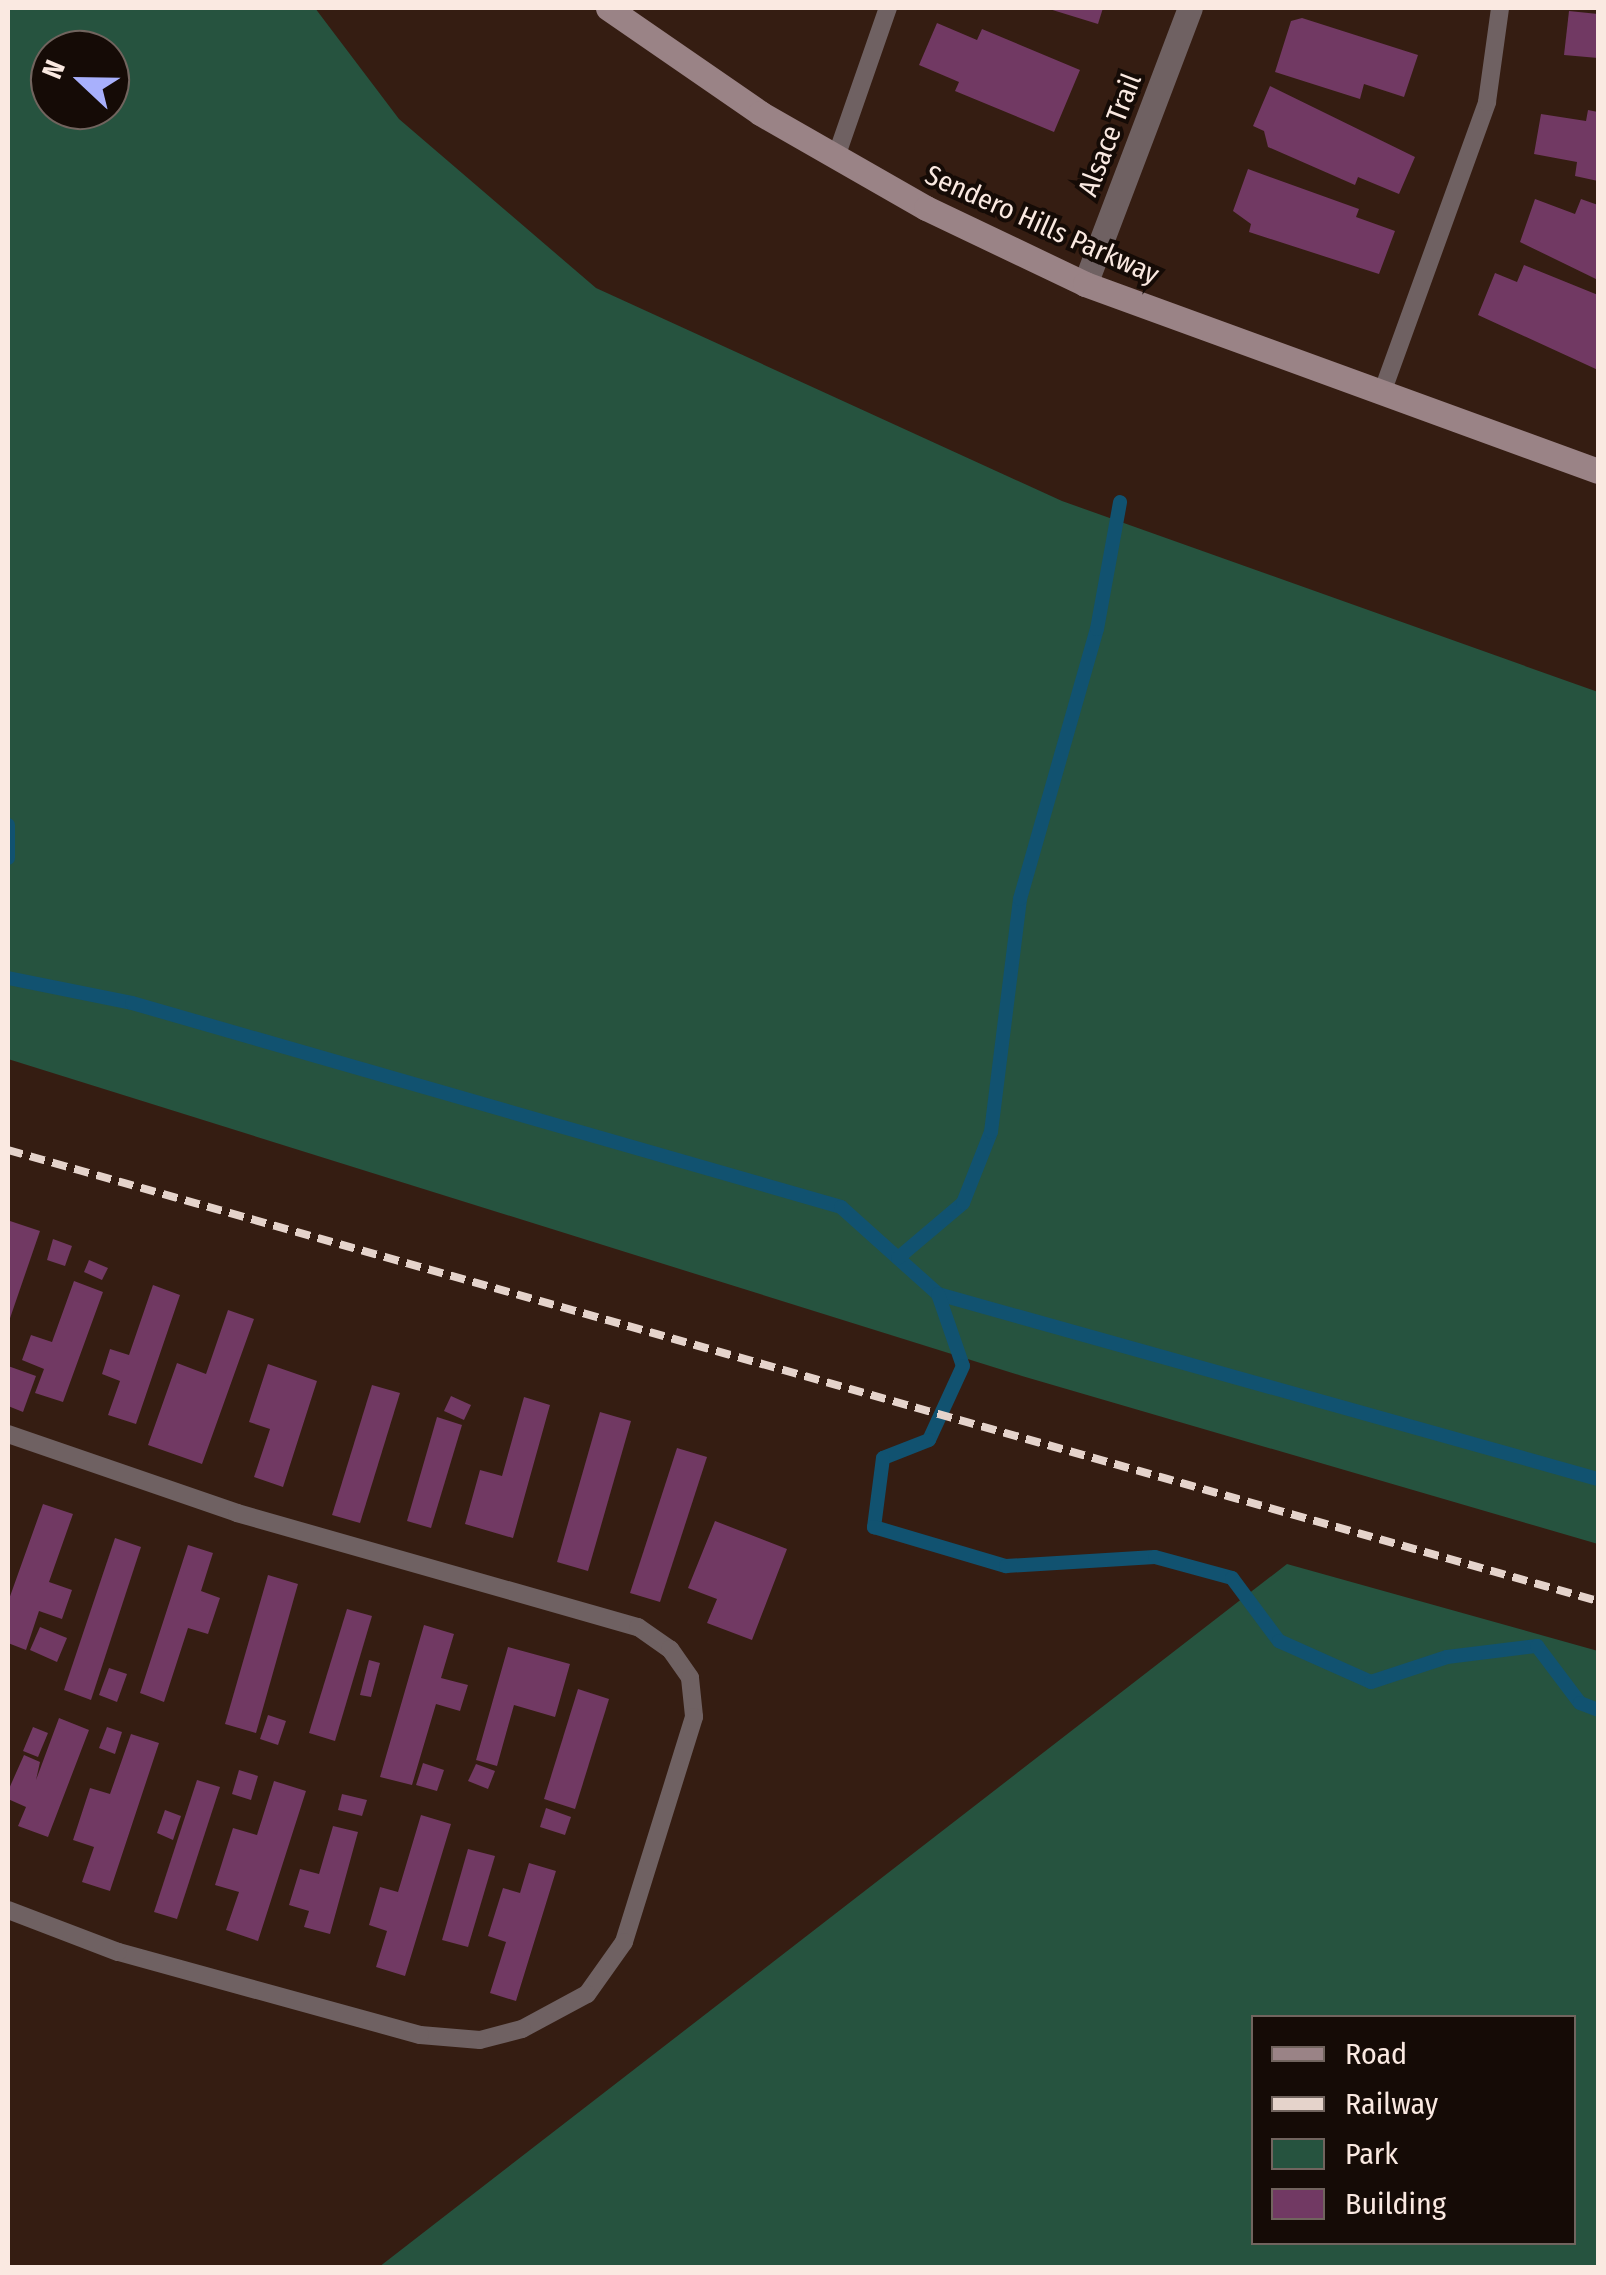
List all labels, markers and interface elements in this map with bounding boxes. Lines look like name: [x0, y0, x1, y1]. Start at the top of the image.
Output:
north arrow: [30, 30, 130, 130]
text: N: [35, 55, 72, 83]
street label: Alsace Trail: [1071, 69, 1149, 201]
street label: Sendero Hills Parkway: [920, 158, 1164, 292]
legend: [1251, 2015, 1576, 2245]
text: Road: [1345, 2036, 1407, 2072]
text: Railway: [1345, 2086, 1438, 2122]
text: Park: [1345, 2136, 1398, 2172]
text: Building: [1345, 2186, 1446, 2222]

